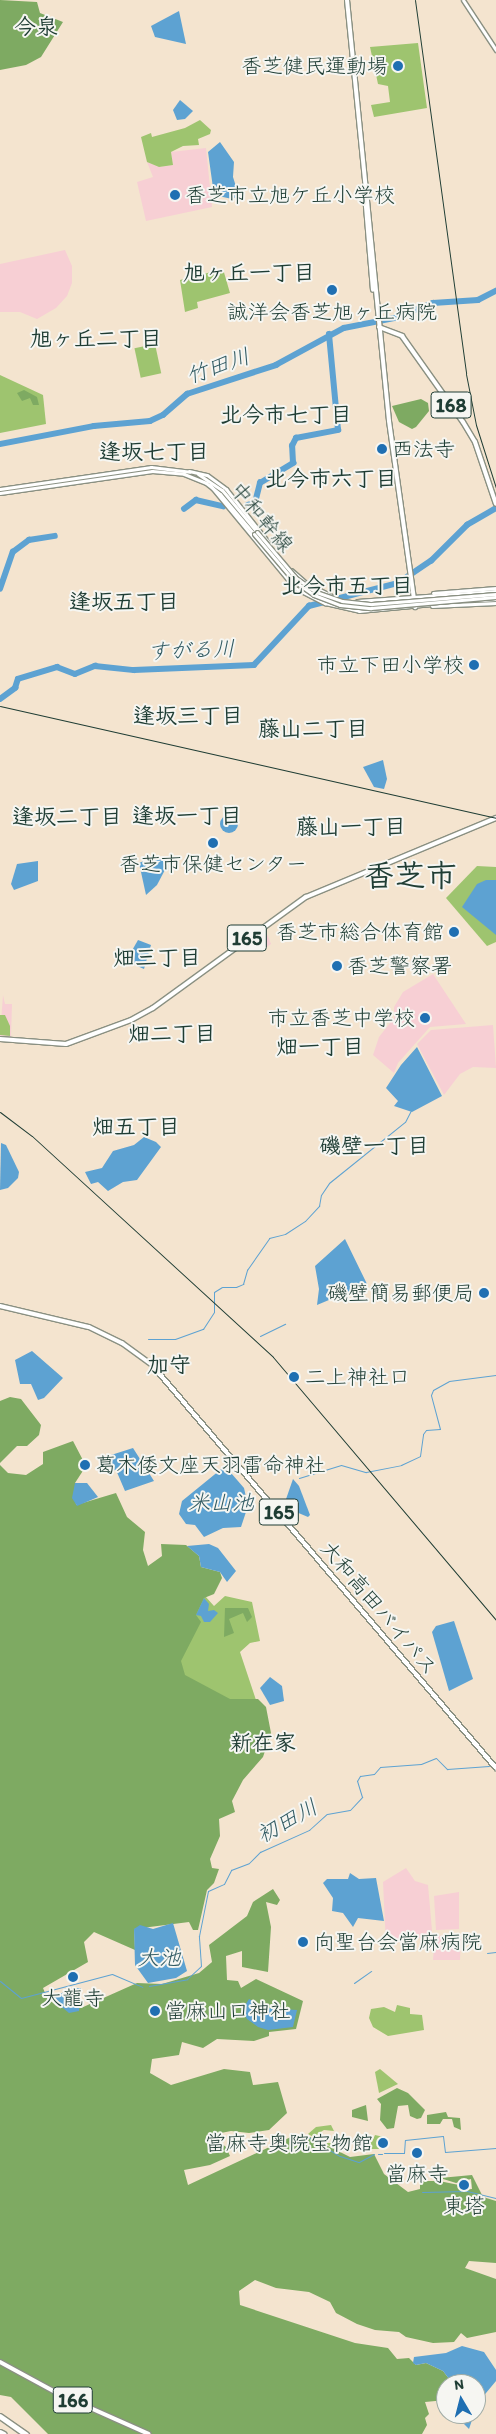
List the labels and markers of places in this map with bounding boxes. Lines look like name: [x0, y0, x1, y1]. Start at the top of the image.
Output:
place label: 香芝健民運動場: [241, 53, 388, 79]
marker: 香芝健民運動場: [392, 60, 404, 72]
place label: 香芝市立旭ケ丘小学校: [185, 182, 395, 208]
marker: 香芝市立旭ケ丘小学校: [169, 189, 181, 201]
marker: 誠洋会香芝旭ヶ丘病院: [325, 283, 339, 297]
place label: 誠洋会香芝旭ヶ丘病院: [227, 299, 437, 325]
place label: 西法寺: [392, 436, 455, 462]
marker: 西法寺: [376, 443, 388, 455]
place label: 市立下田小学校: [317, 652, 464, 678]
marker: 市立下田小学校: [468, 659, 480, 671]
marker: 香芝市保健センター: [207, 837, 219, 849]
place label: 香芝市保健センター: [119, 851, 307, 877]
place label: 香芝市総合体育館: [276, 919, 444, 945]
marker: 香芝市総合体育館: [448, 926, 460, 938]
place label: 香芝警察署: [347, 953, 452, 979]
marker: 香芝警察署: [331, 960, 343, 972]
place label: 市立香芝中学校: [268, 1005, 415, 1031]
marker: 市立香芝中学校: [419, 1012, 431, 1024]
place label: 磯壁簡易郵便局: [327, 1280, 474, 1306]
marker: 磯壁簡易郵便局: [478, 1287, 490, 1299]
place label: 二上神社口: [305, 1364, 410, 1390]
marker: 二上神社口: [287, 1370, 301, 1384]
place label: 葛木倭文座天羽雷命神社: [95, 1452, 326, 1478]
marker: 葛木倭文座天羽雷命神社: [79, 1459, 91, 1471]
place label: 向聖台会當麻病院: [314, 1929, 482, 1955]
marker: 向聖台会當麻病院: [296, 1935, 310, 1949]
marker: 大龍寺: [67, 1971, 79, 1983]
place label: 大龍寺: [42, 1985, 104, 2011]
place label: 當麻山口神社: [165, 1998, 291, 2024]
marker: 當麻山口神社: [149, 2005, 161, 2017]
place label: 當麻寺奥院宝物館: [205, 2130, 373, 2156]
marker: 當麻寺奥院宝物館: [377, 2137, 389, 2149]
marker: 當麻寺: [411, 2147, 423, 2159]
place label: 當麻寺: [386, 2161, 448, 2187]
marker: 東塔: [458, 2179, 470, 2191]
place label: 東塔: [443, 2193, 485, 2219]

